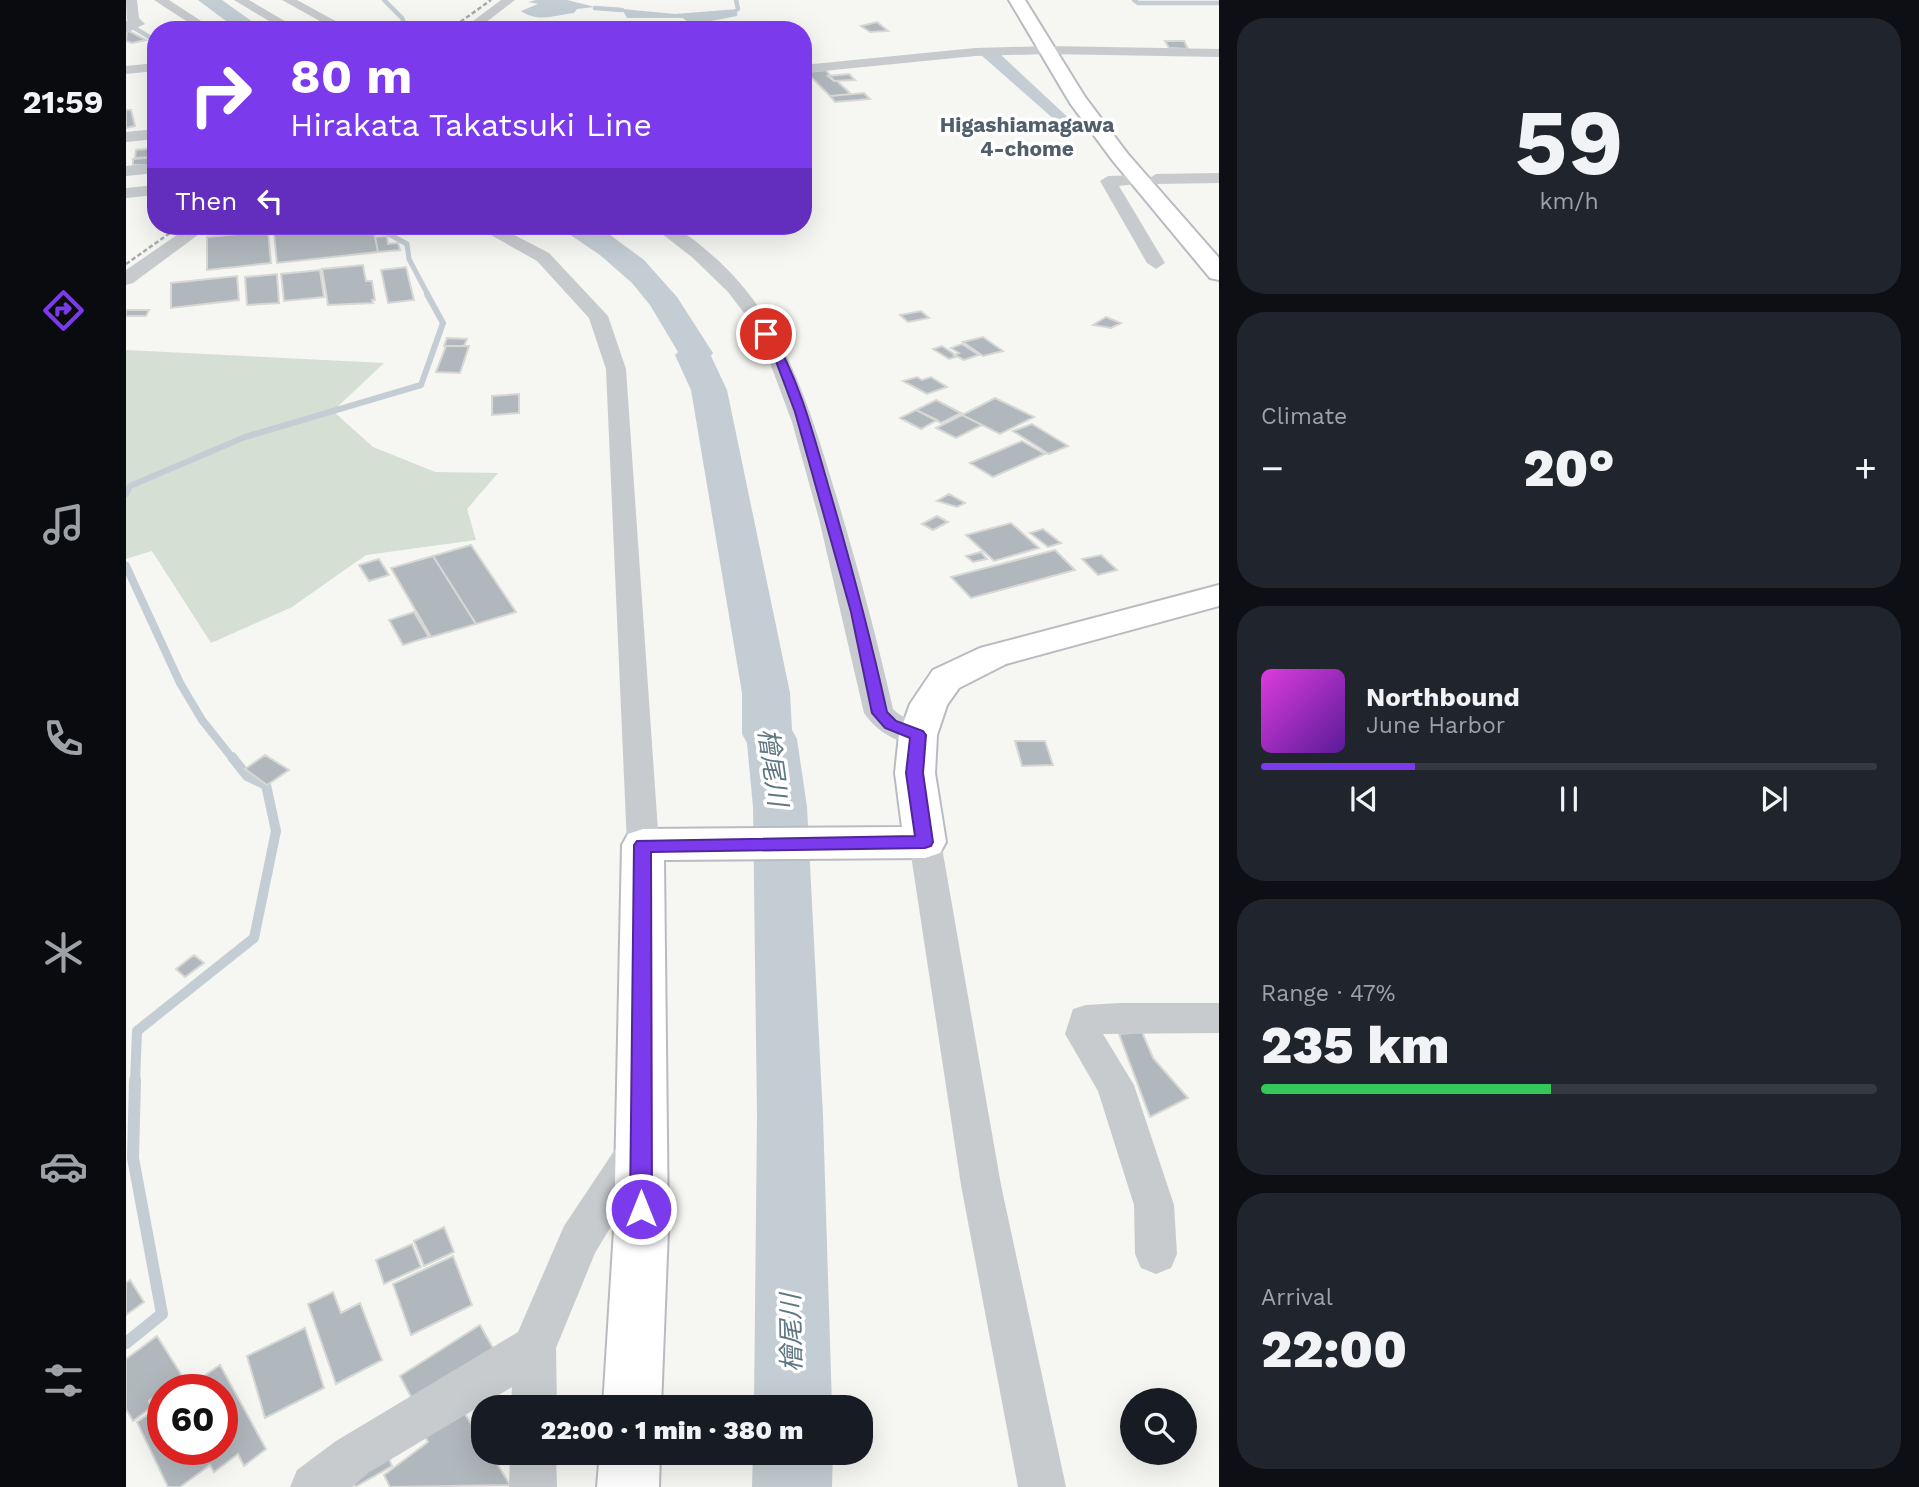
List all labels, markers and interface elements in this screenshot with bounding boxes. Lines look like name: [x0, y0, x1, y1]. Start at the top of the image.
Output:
text: 80 m: [290, 47, 412, 105]
icon: right: [175, 49, 266, 140]
text: 21:59: [23, 83, 103, 121]
text: 59: [1514, 89, 1624, 196]
text: Hirakata Takatsuki Line: [290, 106, 652, 144]
district label: Higashiamagawa 4-chome: [940, 112, 1115, 161]
icon: left: [251, 182, 289, 220]
text: Then: [175, 186, 237, 216]
text: km/h: [1539, 188, 1599, 215]
icon: directions: [39, 286, 88, 335]
pin: [736, 304, 796, 364]
icon: arrive: [747, 315, 785, 353]
text: Climate: [1261, 403, 1347, 430]
text: 20°: [1523, 438, 1615, 499]
text: −: [1261, 446, 1284, 490]
text: +: [1854, 446, 1877, 490]
icon: music: [39, 500, 88, 549]
text: Northbound: [1366, 682, 1520, 712]
text: June Harbor: [1366, 712, 1505, 739]
icon: phone: [39, 714, 88, 763]
water label: 檜尾川: [753, 726, 794, 811]
icon: previous: [1345, 780, 1383, 818]
icon: pause: [1550, 780, 1588, 818]
icon: next: [1755, 780, 1793, 818]
icon: climate: [39, 928, 88, 977]
text: Range · 47%: [1261, 980, 1395, 1007]
text: 235 km: [1261, 1015, 1450, 1076]
icon: car: [39, 1142, 88, 1191]
position arrow: [604, 1172, 678, 1246]
text: Arrival: [1261, 1284, 1333, 1311]
water label: 檜尾川: [775, 1291, 807, 1372]
text: 22:00: [1261, 1319, 1407, 1380]
icon: filters: [39, 1356, 88, 1405]
speed limit sign: 60: [147, 1374, 238, 1465]
map controls: [1120, 1388, 1197, 1465]
button: search: [1120, 1388, 1197, 1465]
text: 22:00 · 1 min · 380 m: [541, 1415, 803, 1445]

